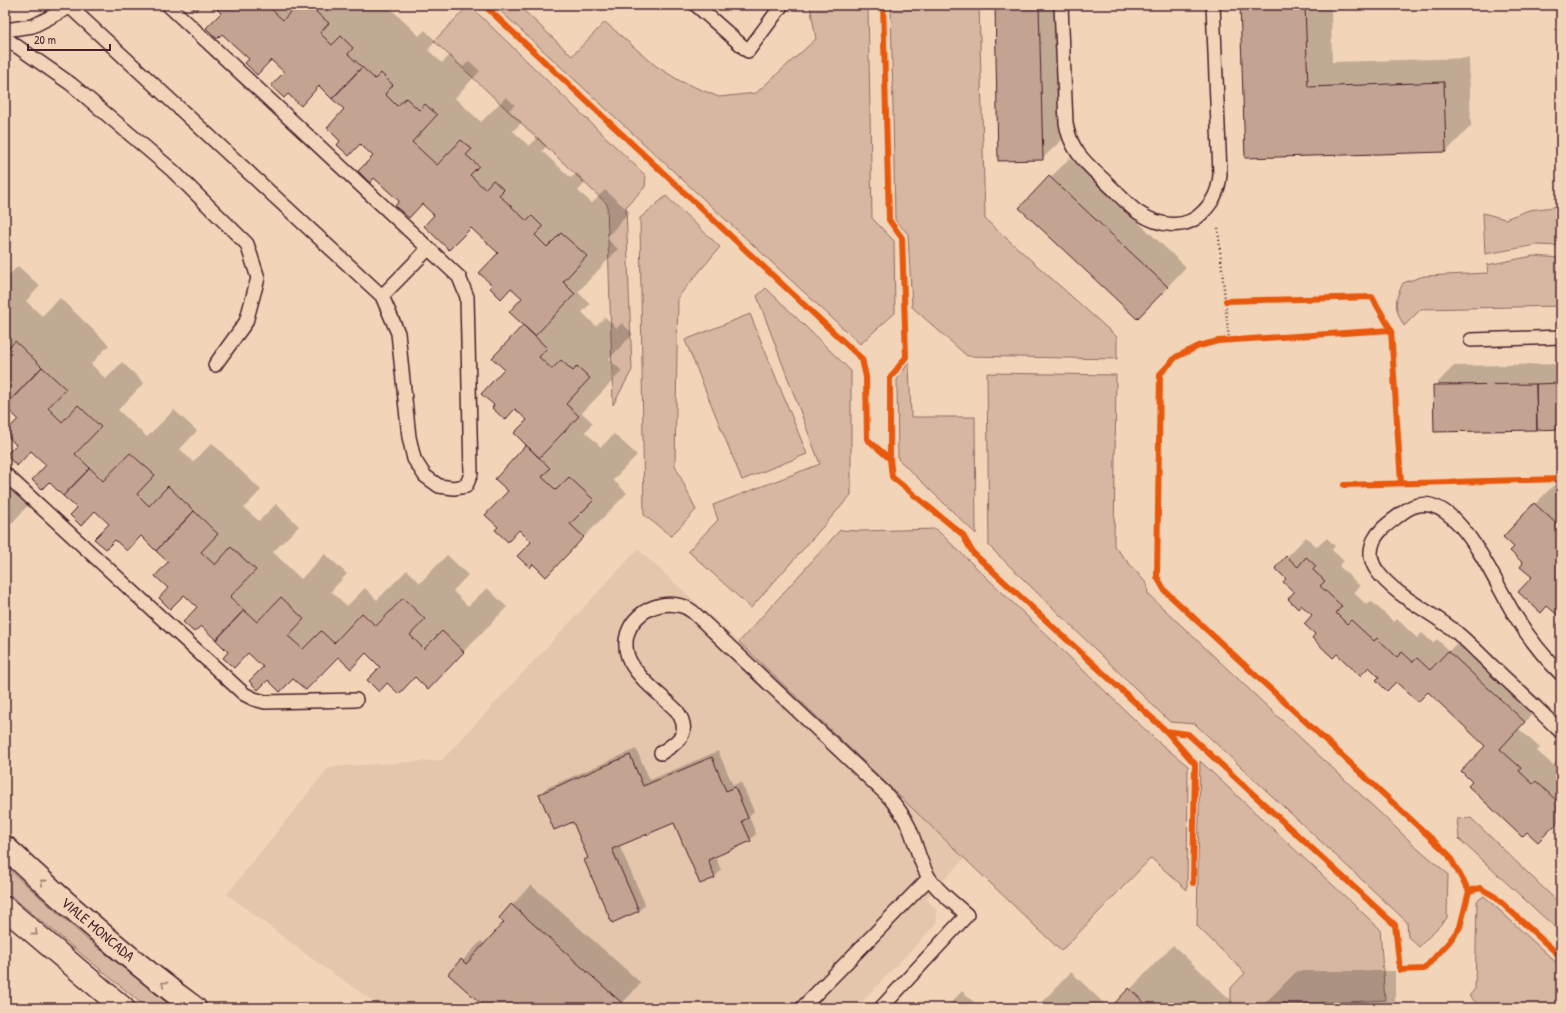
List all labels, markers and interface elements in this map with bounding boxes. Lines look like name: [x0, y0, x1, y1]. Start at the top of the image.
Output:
scale bar: [28, 26, 110, 52]
text: 20 m: [34, 31, 56, 48]
one-way arrow: [41, 880, 48, 887]
street label: VIALE MONCADA: [57, 892, 140, 966]
one-way arrow: [30, 928, 37, 935]
one-way arrow: [161, 982, 169, 989]

